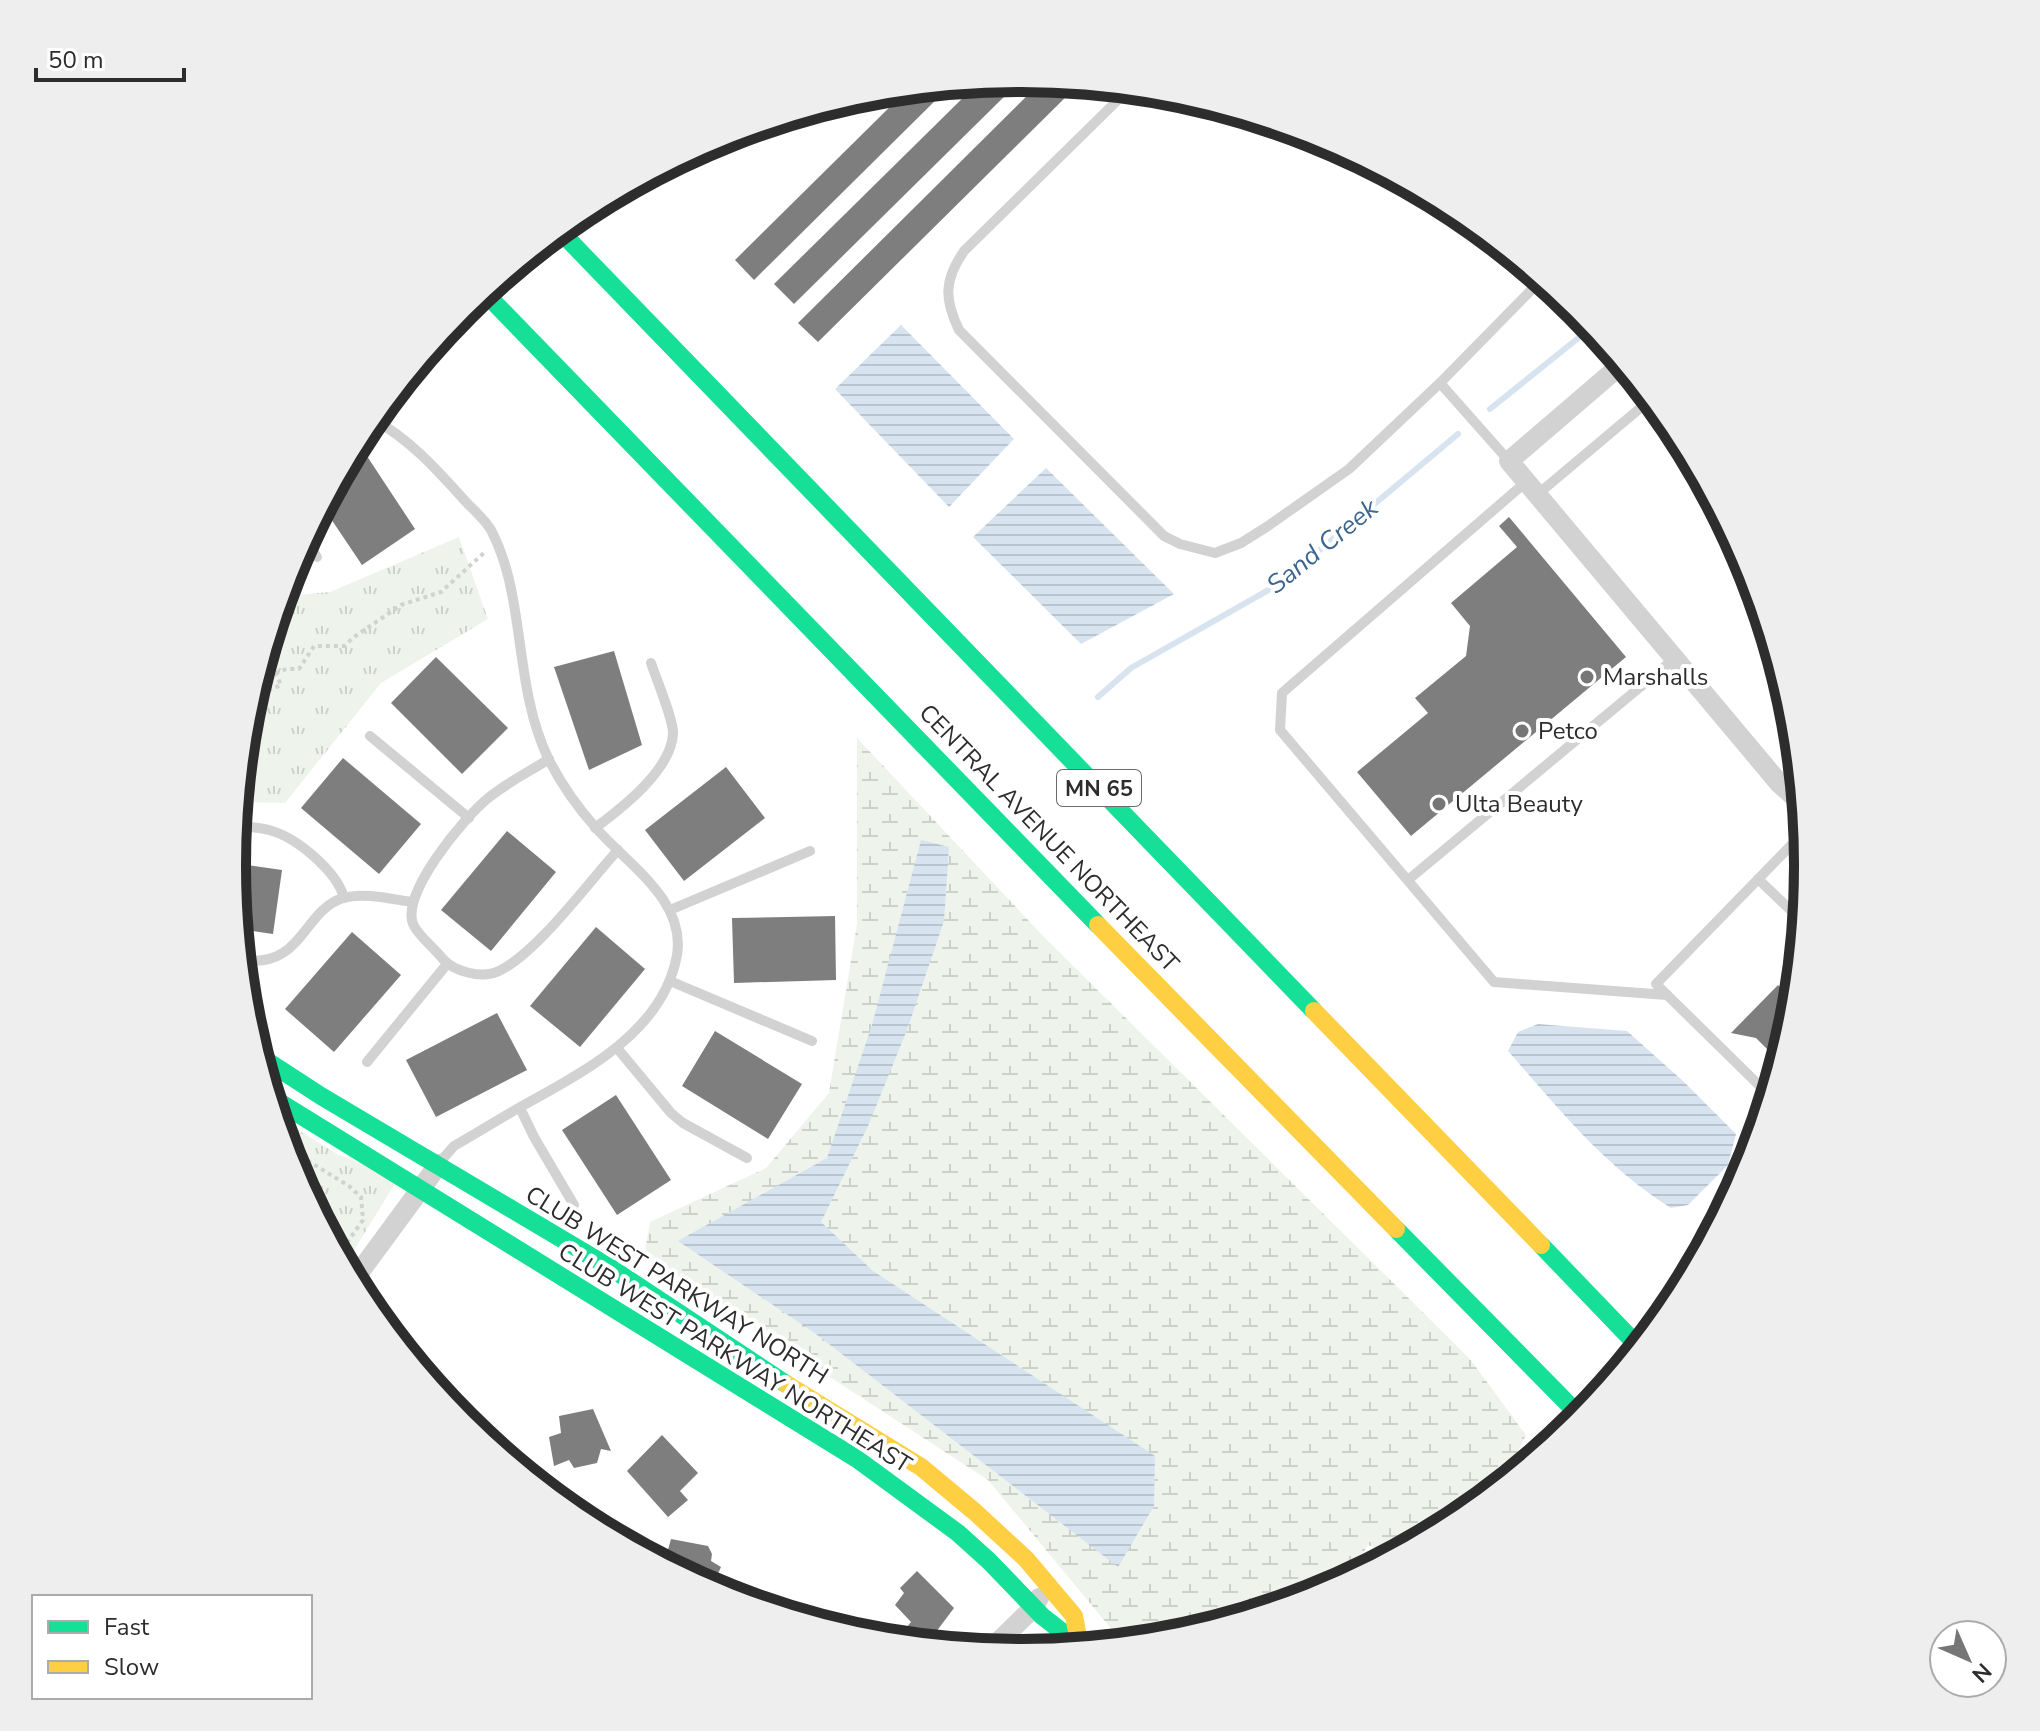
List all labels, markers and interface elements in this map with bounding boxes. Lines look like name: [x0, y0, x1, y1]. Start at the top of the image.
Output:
scale bar: [36, 32, 184, 82]
text: 50 m: [48, 44, 104, 76]
water label: Sand Creek: [1259, 490, 1386, 602]
place label: Marshalls: [1603, 661, 1708, 693]
marker: Marshalls: [1578, 668, 1596, 686]
street label: CENTRAL AVENUE NORTHEAST: [912, 697, 1186, 979]
place label: Petco: [1538, 715, 1598, 747]
marker: Petco: [1513, 722, 1531, 740]
road number: MN 65: [1057, 770, 1141, 806]
place label: Ulta Beauty: [1455, 788, 1583, 820]
marker: Ulta Beauty: [1430, 795, 1448, 813]
street label: CLUB WEST PARKWAY NORTH: [520, 1178, 834, 1392]
street label: CLUB WEST PARKWAY NORTHEAST: [552, 1236, 918, 1481]
legend: [32, 1595, 312, 1699]
text: Fast: [104, 1611, 150, 1643]
north arrow: [1928, 1619, 2008, 1699]
text: Slow: [104, 1651, 159, 1683]
text: N: [1965, 1656, 1998, 1689]

